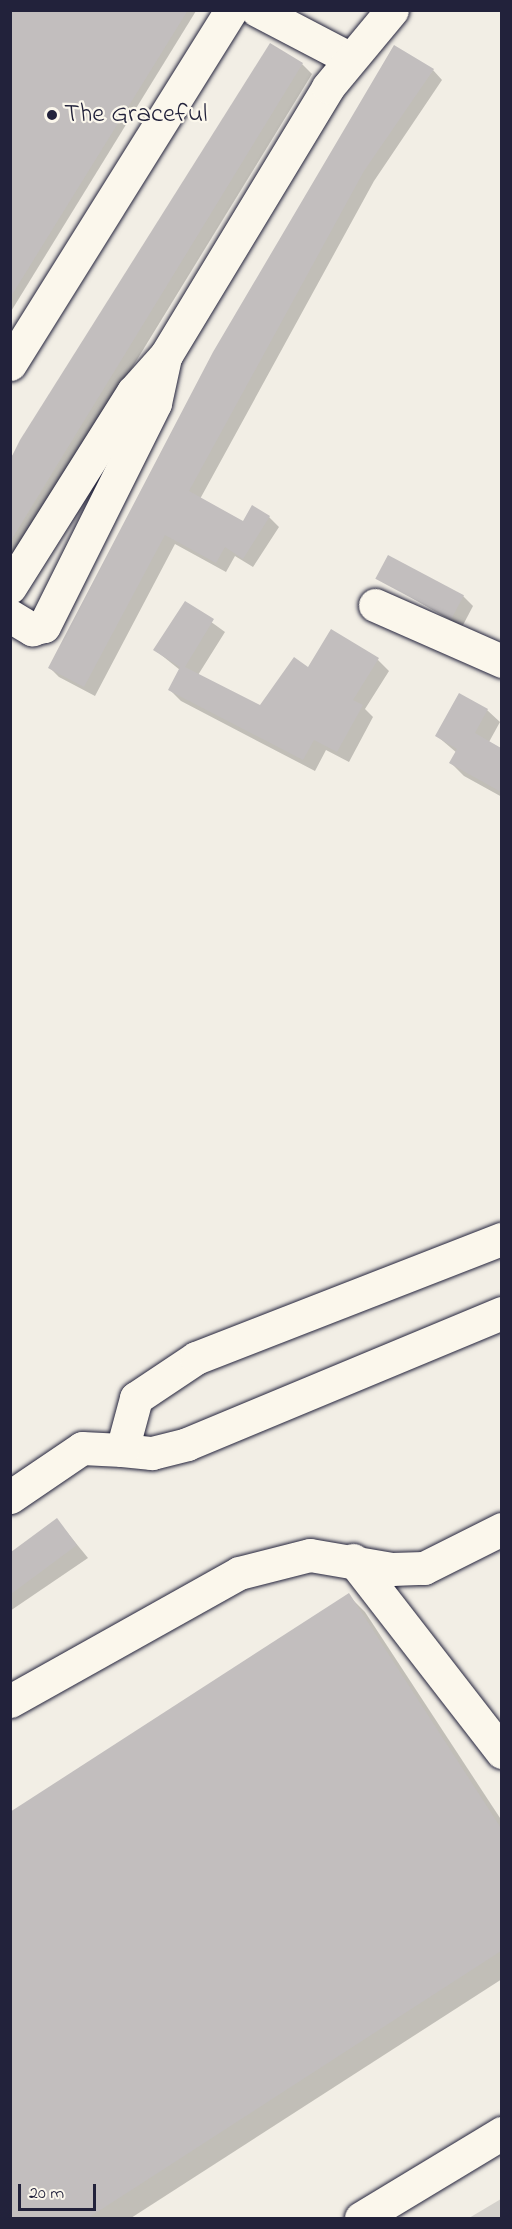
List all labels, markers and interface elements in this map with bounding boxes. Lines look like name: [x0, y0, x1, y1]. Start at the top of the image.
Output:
place label: The Graceful: [64, 99, 208, 131]
marker: The Graceful: [45, 108, 59, 122]
scale bar: [21, 2172, 99, 2210]
text: 20 m: [29, 2181, 64, 2207]

